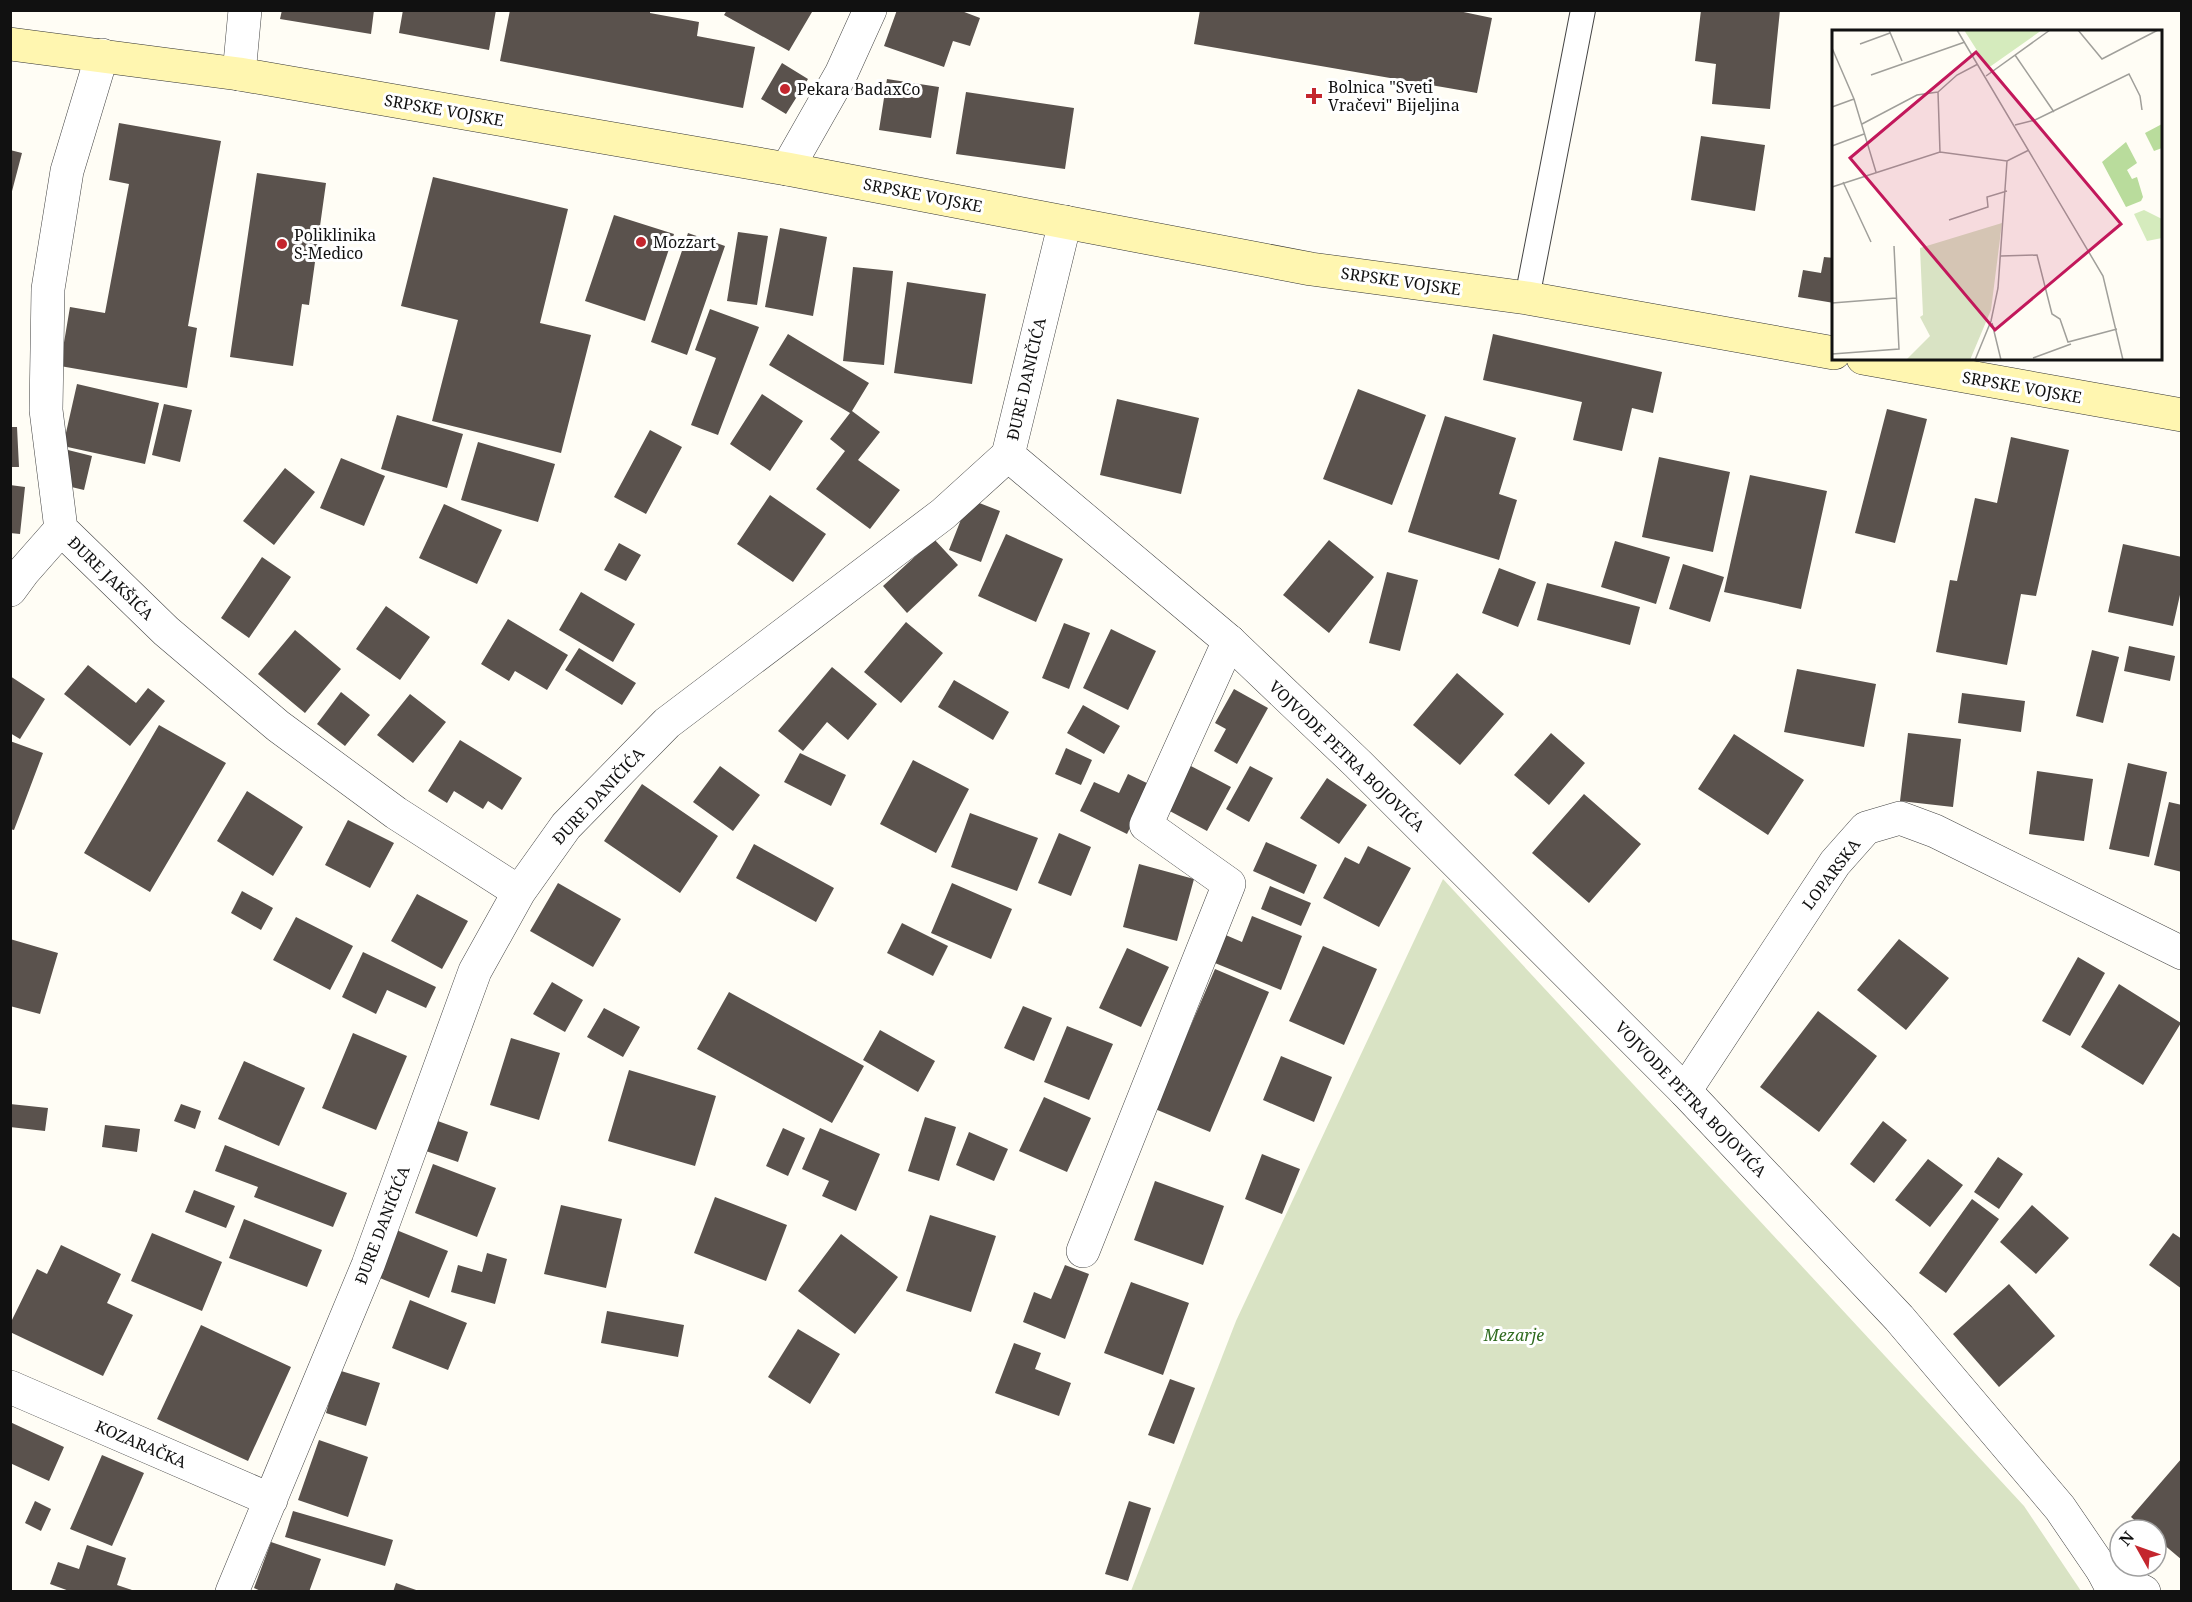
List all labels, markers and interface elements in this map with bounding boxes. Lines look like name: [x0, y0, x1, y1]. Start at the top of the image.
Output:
inset map: [1832, 30, 2162, 360]
place label: Bolnica "Sveti Vračevi" Bijeljina: [1328, 76, 1460, 116]
place label: Pekara BadaxCo: [797, 78, 921, 100]
marker: Pekara BadaxCo: [778, 82, 792, 96]
marker: Bolnica "Sveti Vračevi" Bijeljina: [1305, 87, 1323, 105]
street label: SRPSKE VOJSKE: [383, 89, 505, 131]
street label: SRPSKE VOJSKE: [862, 173, 984, 217]
place label: Poliklinika S-Medico: [294, 224, 376, 264]
place label: Mozzart: [653, 231, 716, 253]
marker: Mozzart: [634, 235, 648, 249]
marker: Poliklinika S-Medico: [275, 237, 289, 251]
street label: SRPSKE VOJSKE: [1340, 262, 1462, 300]
street label: ĐURE DANIČIĆA: [1001, 315, 1051, 442]
street label: SRPSKE VOJSKE: [1961, 366, 2083, 408]
street label: ĐURE JAKŠIĆA: [63, 531, 159, 625]
street label: VOJVODE PETRA BOJOVIĆA: [1264, 676, 1430, 837]
street label: ĐURE DANIČIĆA: [547, 742, 649, 849]
street label: LOPARSKA: [1797, 833, 1865, 914]
street label: VOJVODE PETRA BOJOVIĆA: [1611, 1016, 1772, 1182]
street label: ĐURE DANIČIĆA: [349, 1162, 415, 1287]
park label: Mezarje: [1483, 1324, 1544, 1346]
street label: KOZARAČKA: [92, 1415, 191, 1473]
north arrow: [2108, 1518, 2168, 1578]
text: N: [2114, 1526, 2139, 1550]

